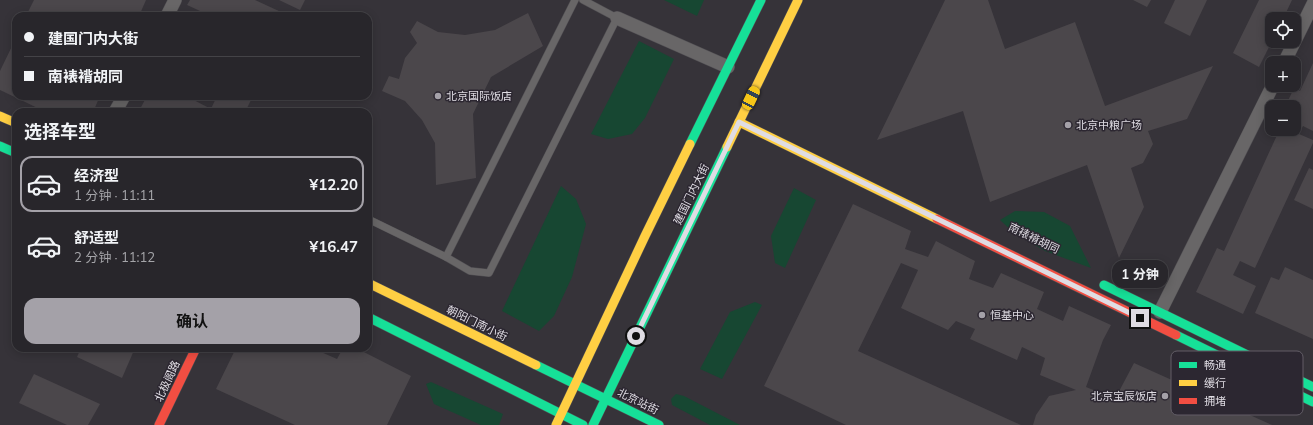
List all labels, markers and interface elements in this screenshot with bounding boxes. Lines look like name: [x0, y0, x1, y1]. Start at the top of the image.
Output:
map controls: [1265, 12, 1301, 136]
button: locate: [1265, 12, 1301, 48]
text: 建国门内大街: [48, 29, 138, 48]
button: +: [1265, 56, 1301, 92]
text: 南裱褙胡同: [48, 67, 123, 86]
car: [740, 85, 762, 111]
place label: 北京国际饭店: [446, 89, 512, 103]
marker: 北京国际饭店: [433, 91, 443, 101]
button: −: [1265, 100, 1301, 136]
place label: 北京中粮广场: [1076, 118, 1142, 132]
text: 选择车型: [24, 120, 96, 143]
marker: 北京中粮广场: [1063, 120, 1073, 130]
street label: 建国门内大街: [670, 161, 712, 227]
icon: car: [26, 166, 62, 202]
text: 经济型: [74, 166, 119, 185]
text: ¥12.20: [309, 175, 358, 194]
text: 1 分钟 · 11:11: [74, 187, 155, 203]
street label: 南裱褙胡同: [1006, 220, 1062, 256]
icon: car: [26, 228, 62, 264]
text: 舒适型: [74, 228, 119, 247]
text: ¥16.47: [309, 237, 358, 256]
text: 2 分钟 · 11:12: [74, 249, 155, 265]
callout: 1 分钟: [1112, 260, 1168, 288]
text: 1 分钟: [1121, 266, 1159, 282]
button: 确认: [24, 298, 360, 344]
street label: 朝阳门南小街: [444, 302, 510, 344]
place label: 恒基中心: [990, 308, 1034, 322]
route end: [1131, 309, 1149, 327]
marker: 恒基中心: [977, 310, 987, 320]
route start: [627, 327, 645, 345]
legend: [1171, 351, 1303, 415]
street label: 北极阁路: [151, 358, 183, 404]
text: 畅通: [1204, 358, 1226, 372]
text: 缓行: [1204, 376, 1226, 390]
street label: 北京站街: [615, 385, 661, 417]
place label: 北京宝辰饭店: [1091, 389, 1157, 403]
marker: 北京宝辰饭店: [1160, 391, 1170, 401]
text: 拥堵: [1204, 394, 1226, 408]

